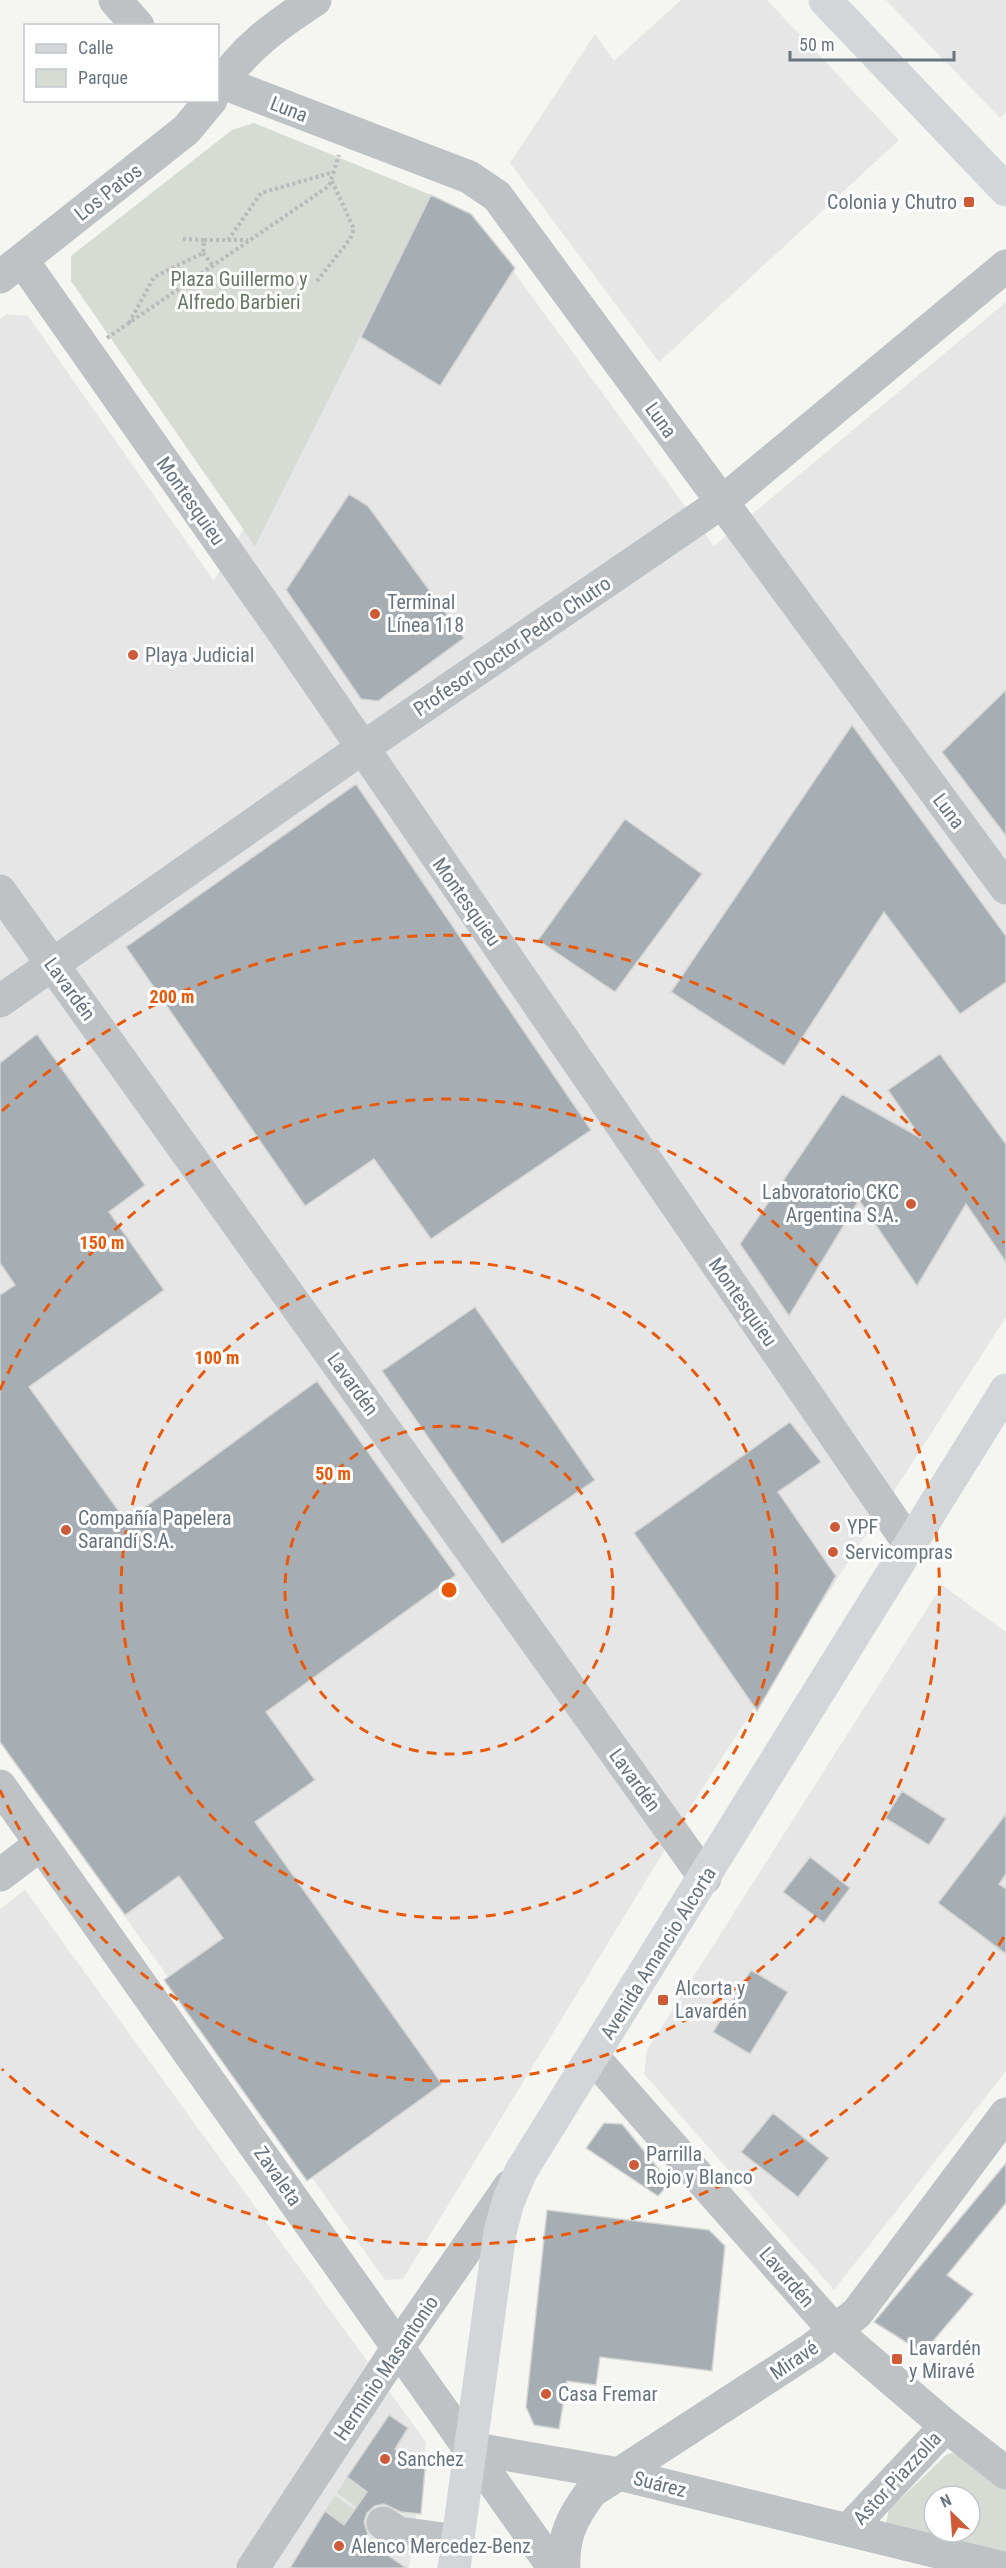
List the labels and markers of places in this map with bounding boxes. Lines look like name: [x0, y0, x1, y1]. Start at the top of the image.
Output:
place label: Colonia y Chutro: [827, 190, 957, 214]
marker: Colonia y Chutro: [962, 195, 976, 209]
place label: Terminal Línea 118: [387, 590, 464, 637]
marker: Terminal Línea 118: [368, 607, 382, 621]
place label: Playa Judicial: [145, 643, 254, 667]
marker: Playa Judicial: [126, 648, 140, 662]
place label: Labvoratorio CKC Argentina S.A.: [762, 1180, 899, 1227]
marker: Labvoratorio CKC Argentina S.A.: [904, 1197, 918, 1211]
place label: Compañía Papelera Sarandí S.A.: [78, 1506, 232, 1553]
place label: YPF: [847, 1515, 878, 1539]
marker: YPF: [828, 1520, 842, 1534]
marker: Compañía Papelera Sarandí S.A.: [59, 1523, 73, 1537]
place label: Servicompras: [845, 1540, 953, 1564]
marker: Servicompras: [826, 1545, 840, 1559]
centre of rings: [439, 1580, 459, 1600]
place label: Alcorta y Lavardén: [675, 1976, 747, 2023]
marker: Alcorta y Lavardén: [656, 1993, 670, 2007]
place label: Parrilla Rojo y Blanco: [646, 2142, 753, 2189]
marker: Parrilla Rojo y Blanco: [627, 2158, 641, 2172]
place label: Lavardén y Miravé: [909, 2336, 981, 2383]
marker: Lavardén y Miravé: [890, 2352, 904, 2366]
place label: Casa Fremar: [558, 2382, 658, 2406]
marker: Casa Fremar: [539, 2387, 553, 2401]
place label: Sanchez: [397, 2447, 464, 2471]
marker: Sanchez: [378, 2452, 392, 2466]
place label: Alenco Mercedez-Benz: [351, 2534, 531, 2558]
marker: Alenco Mercedez-Benz: [332, 2539, 346, 2553]

